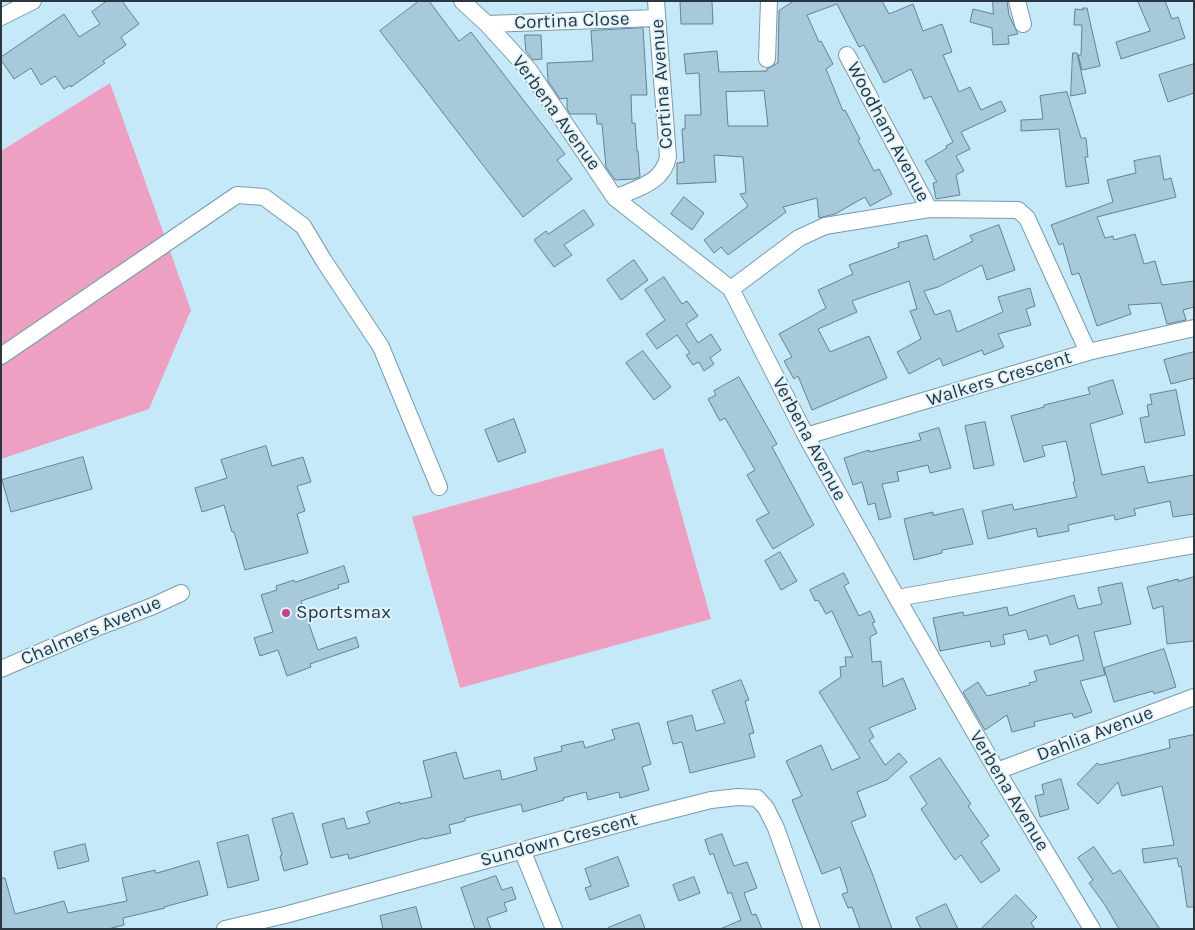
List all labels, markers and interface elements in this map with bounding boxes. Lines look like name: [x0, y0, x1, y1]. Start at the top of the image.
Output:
street label: Cortina Close: [514, 8, 630, 34]
street label: Cortina Avenue: [646, 18, 678, 150]
street label: Verbena Avenue: [507, 51, 605, 175]
street label: Woodham Avenue: [842, 58, 934, 206]
street label: Walkers Crescent: [924, 346, 1074, 412]
street label: Verbena Avenue: [767, 373, 851, 505]
street label: Chalmers Avenue: [17, 591, 165, 671]
place label: Sportsmax: [296, 602, 391, 624]
marker: Sportsmax: [280, 607, 292, 619]
street label: Dahlia Avenue: [1034, 701, 1156, 767]
street label: Verbena Avenue: [964, 727, 1054, 855]
street label: Sundown Crescent: [478, 808, 640, 872]

